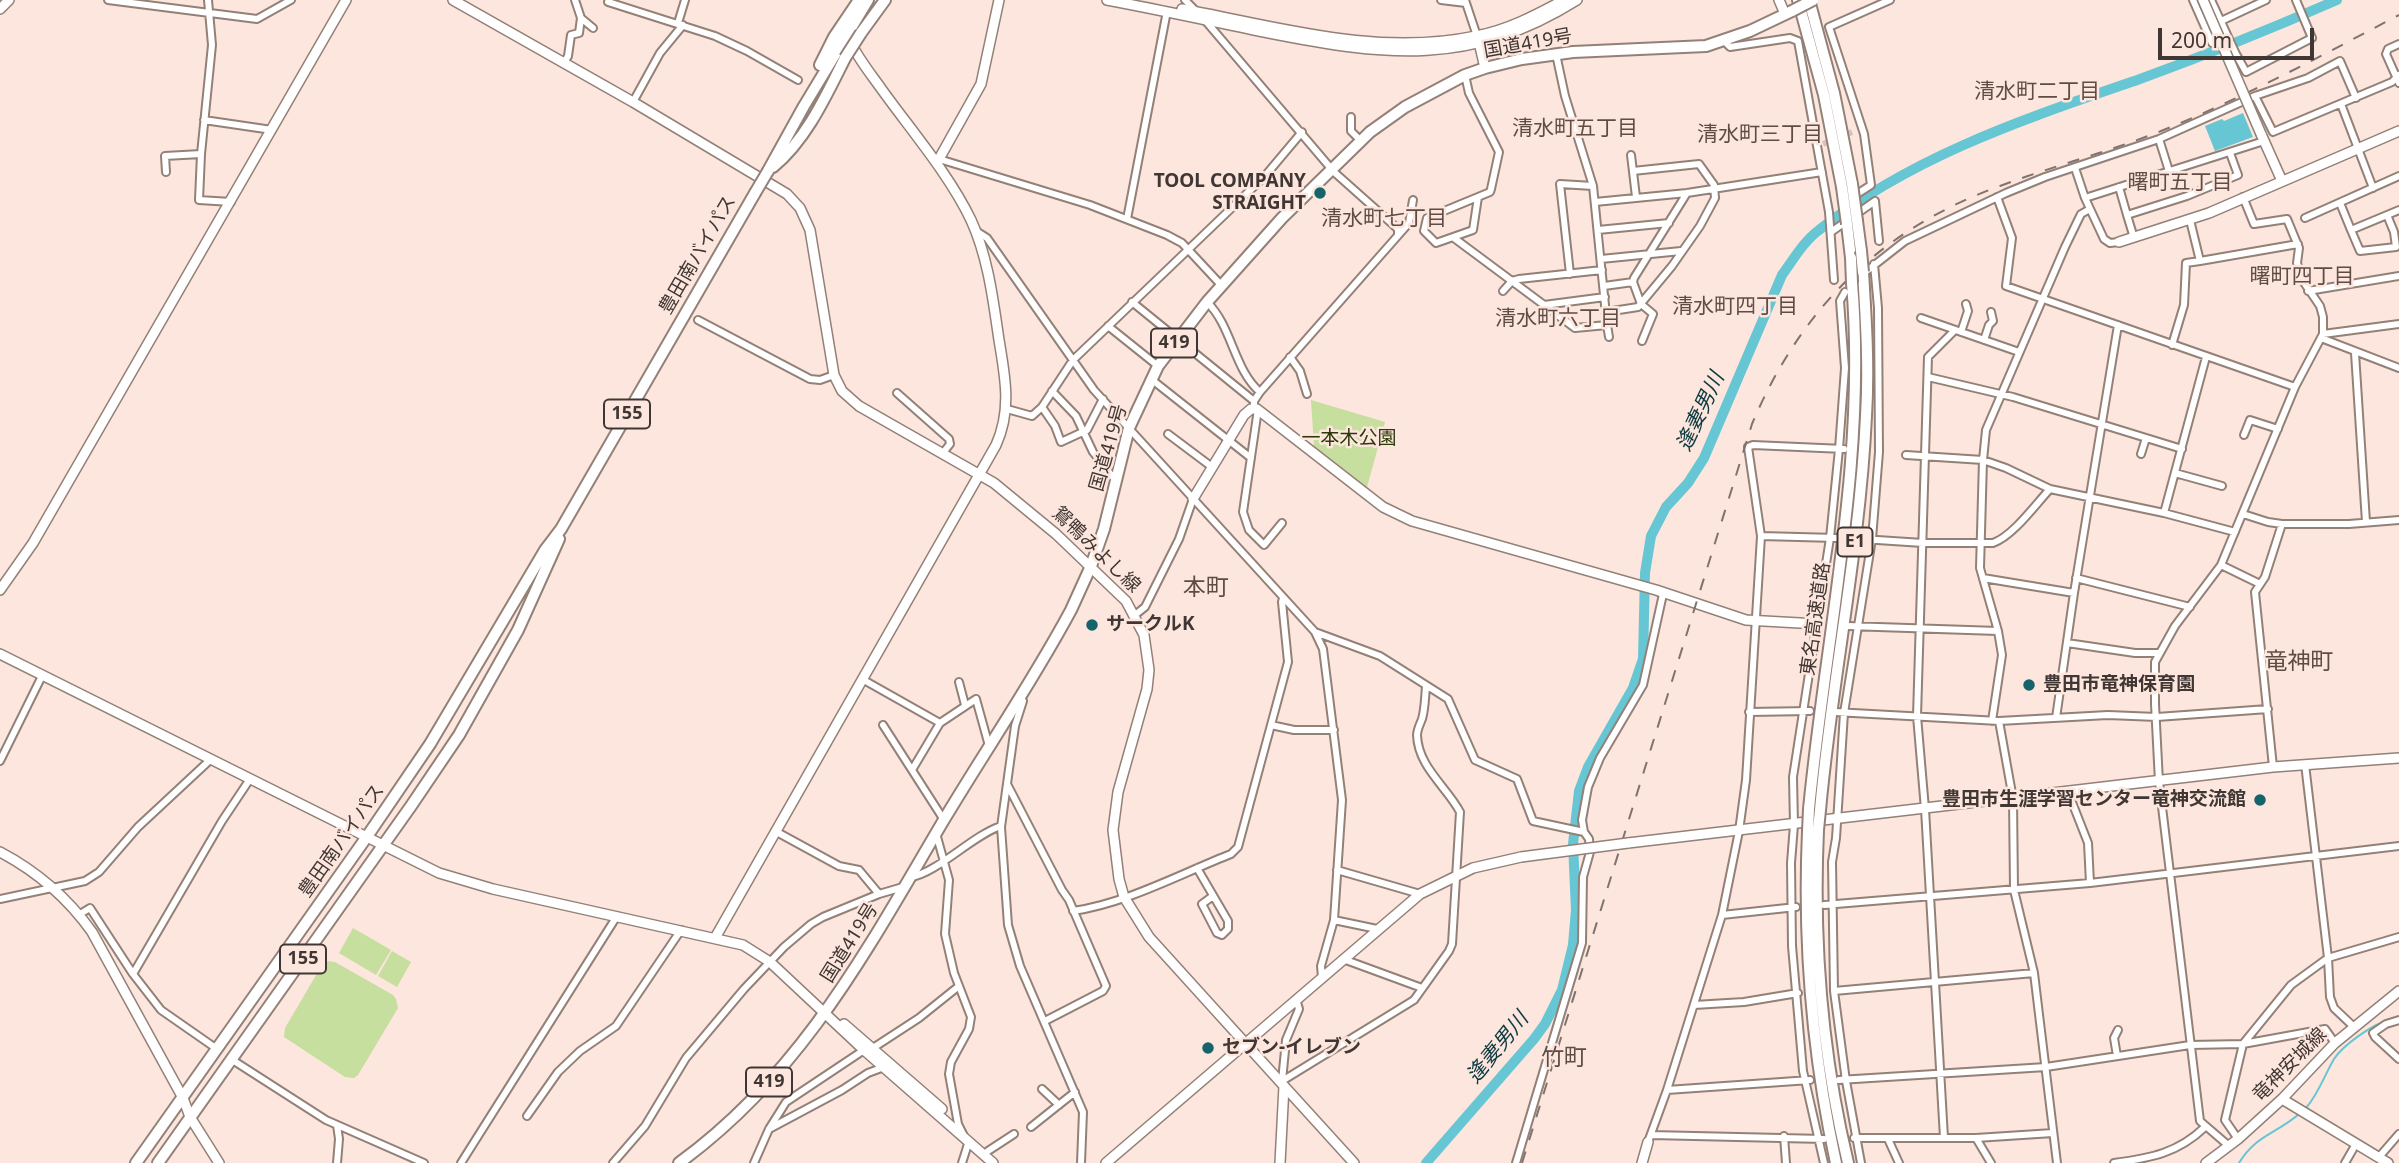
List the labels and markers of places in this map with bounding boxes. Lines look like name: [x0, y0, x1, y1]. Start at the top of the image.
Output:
place label: TOOL COMPANY STRAIGHT: [1154, 171, 1306, 215]
marker: TOOL COMPANY STRAIGHT: [1312, 185, 1328, 201]
place label: サークルK: [1106, 614, 1195, 636]
marker: サークルK: [1084, 617, 1100, 633]
place label: 豊田市竜神保育園: [2043, 674, 2195, 696]
marker: 豊田市竜神保育園: [2021, 677, 2037, 693]
place label: 豊田市生涯学習センター竜神交流館: [1942, 789, 2246, 811]
marker: 豊田市生涯学習センター竜神交流館: [2252, 792, 2268, 808]
place label: セブン-イレブン: [1222, 1037, 1361, 1059]
marker: セブン-イレブン: [1200, 1040, 1216, 1056]

